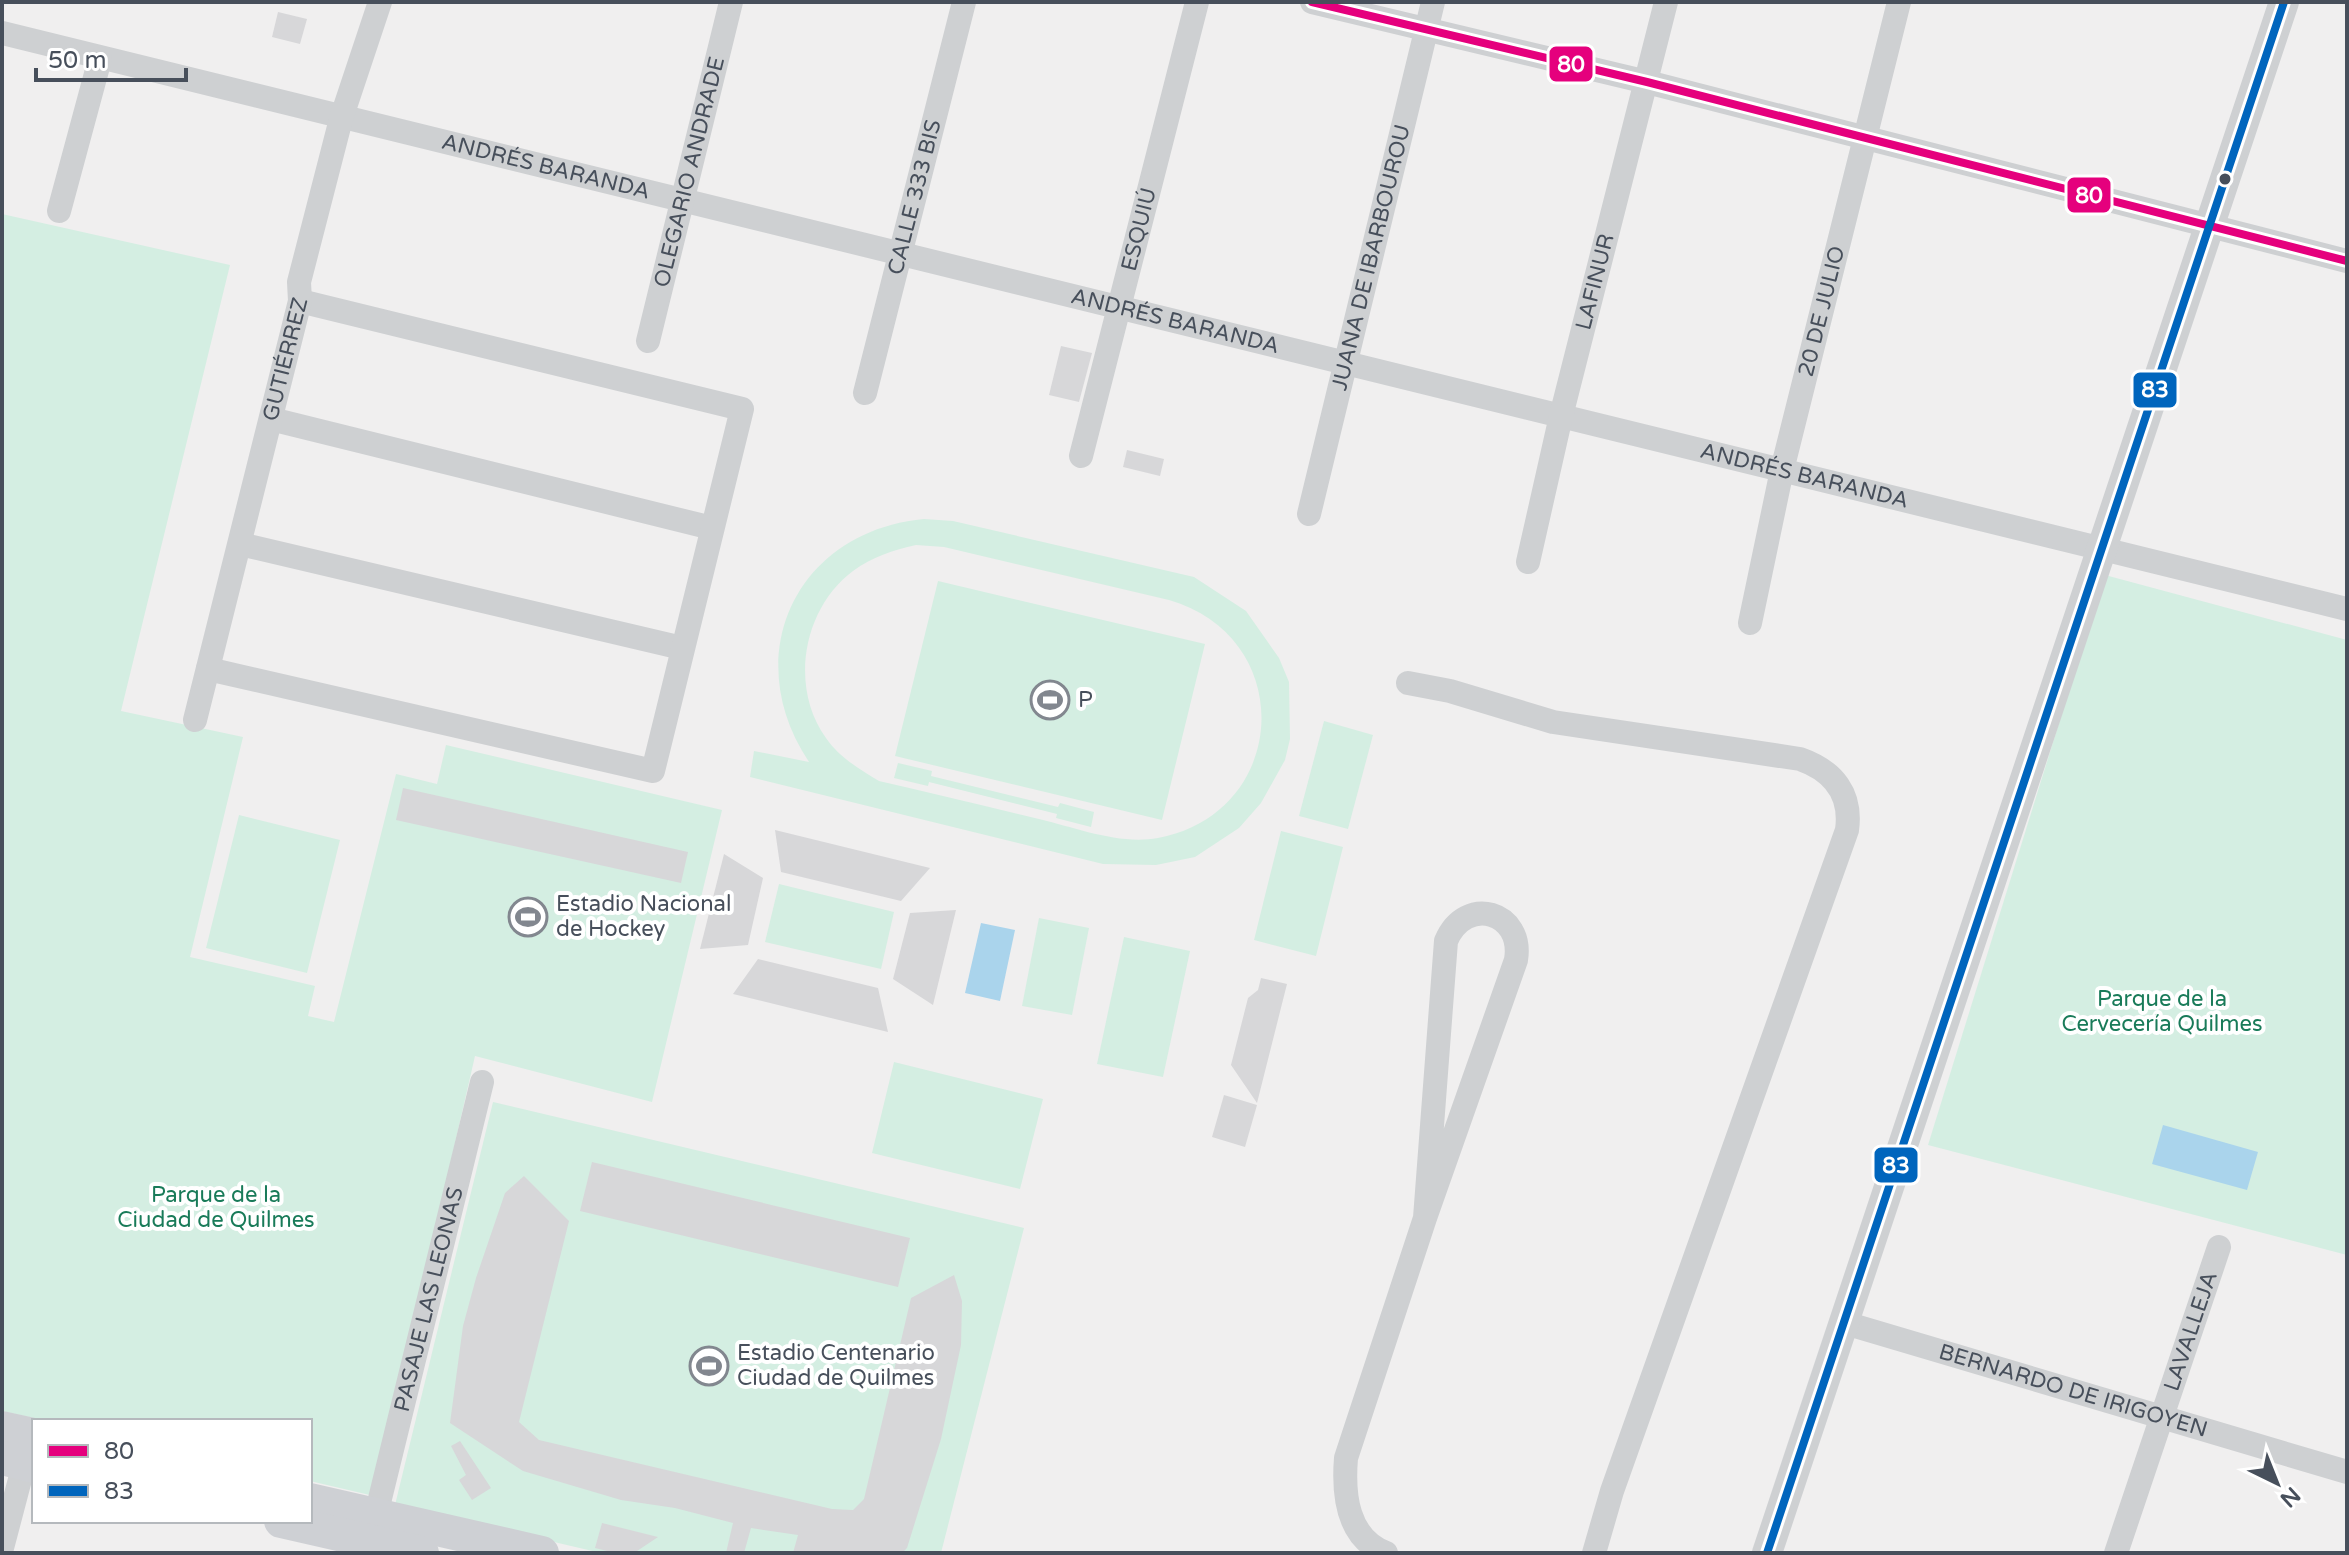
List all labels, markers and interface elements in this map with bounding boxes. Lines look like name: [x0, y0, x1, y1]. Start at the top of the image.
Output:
scale bar: [36, 32, 186, 82]
line badge: 80: [1548, 45, 1594, 83]
text: 50 m: [48, 46, 106, 75]
text: 80: [1557, 52, 1585, 78]
street label: OLEGARIO ANDRADE: [649, 54, 730, 290]
street label: CALLE 333 BIS: [882, 117, 947, 278]
street label: JUANA DE IBARBOUROU: [1326, 122, 1416, 393]
street label: ANDRÉS BARANDA: [439, 128, 653, 205]
unlabelled marker: [2217, 171, 2233, 187]
line badge: 80: [2066, 176, 2112, 214]
text: 80: [2075, 183, 2103, 209]
street label: ESQUIÚ: [1116, 185, 1162, 274]
street label: LAFINUR: [1570, 231, 1620, 333]
street label: 20 DE JULIO: [1793, 243, 1851, 379]
street label: ANDRÉS BARANDA: [1068, 283, 1282, 359]
street label: GUTIÉRREZ: [257, 295, 313, 424]
line badge: 83: [2132, 371, 2178, 409]
text: 83: [2141, 377, 2169, 403]
street label: ANDRÉS BARANDA: [1698, 438, 1911, 514]
sports icon: P: [1029, 679, 1071, 721]
place label: P: [1078, 687, 1093, 713]
place label: Estadio Nacional de Hockey: [556, 891, 731, 942]
sports icon: Estadio Nacional de Hockey: [507, 896, 549, 938]
park label: Parque de la Cervecería Quilmes: [2061, 986, 2263, 1037]
line badge: 83: [1873, 1146, 1919, 1184]
text: 83: [1882, 1153, 1910, 1179]
park label: Parque de la Ciudad de Quilmes: [117, 1182, 315, 1233]
street label: PASAJE LAS LEONAS: [389, 1184, 469, 1414]
street label: LAVALLEJA: [2158, 1268, 2223, 1394]
street label: BERNARDO DE IRIGOYEN: [1936, 1339, 2211, 1443]
place label: Estadio Centenario Ciudad de Quilmes: [737, 1340, 935, 1391]
sports icon: Estadio Centenario Ciudad de Quilmes: [688, 1345, 730, 1387]
legend: [32, 1419, 312, 1523]
text: 80: [104, 1437, 134, 1466]
north arrow: [2237, 1443, 2317, 1523]
text: 83: [104, 1477, 134, 1506]
text: N: [2275, 1481, 2305, 1512]

